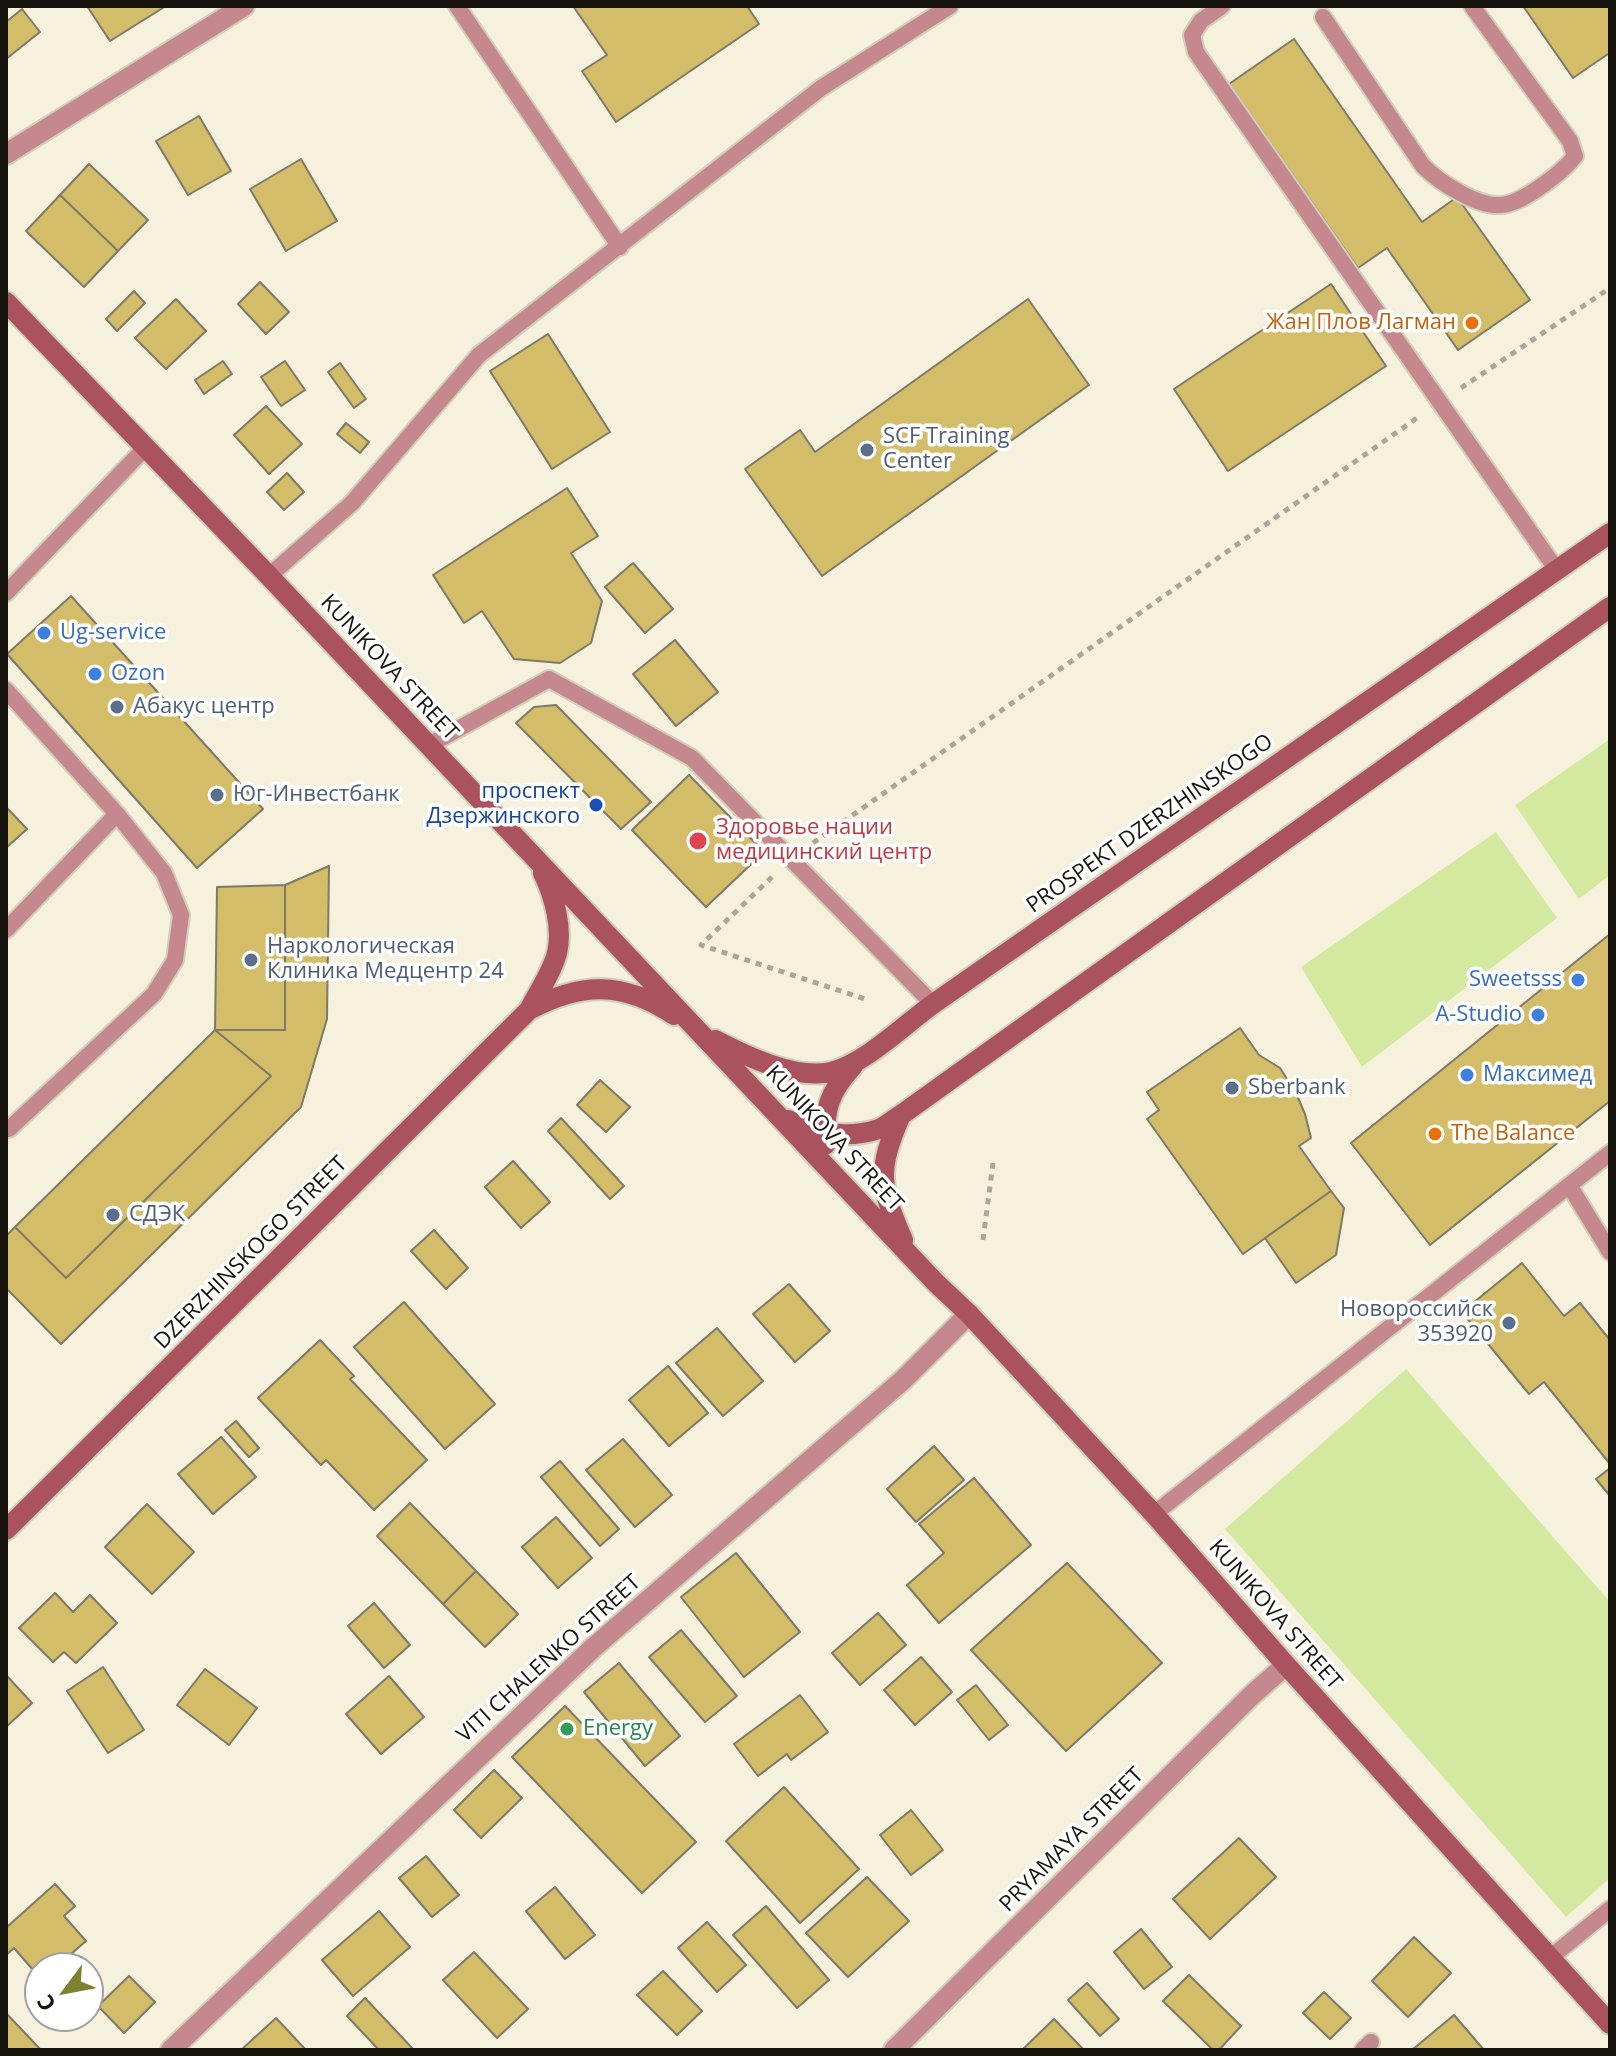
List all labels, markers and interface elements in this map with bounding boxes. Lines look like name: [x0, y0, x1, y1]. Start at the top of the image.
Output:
place label: Жан Плов Лагман: [1266, 310, 1456, 336]
marker: Жан Плов Лагман: [1463, 314, 1481, 332]
place label: SCF Training Center: [883, 424, 1009, 476]
marker: SCF Training Center: [858, 441, 876, 459]
street label: KUNIKOVA STREET: [315, 590, 463, 746]
place label: Ug-service: [60, 620, 166, 646]
marker: Ug-service: [35, 624, 53, 642]
place label: Ozon: [111, 661, 165, 687]
marker: Ozon: [86, 665, 104, 683]
place label: Абакус центр: [133, 694, 275, 720]
marker: Абакус центр: [108, 698, 126, 716]
street label: PROSPEKT DZERZHINSKOGO: [1022, 729, 1278, 919]
place label: проспект Дзержинского: [427, 779, 580, 830]
place label: Юг-Инвестбанк: [233, 782, 400, 808]
marker: Юг-Инвестбанк: [208, 786, 226, 804]
marker: проспект Дзержинского: [587, 796, 605, 814]
place label: Здоровье нации медицинский центр: [716, 815, 932, 866]
marker: Здоровье нации медицинский центр: [687, 830, 709, 852]
place label: Наркологическая Клиника Медцентр 24: [267, 934, 504, 986]
marker: Наркологическая Клиника Медцентр 24: [242, 951, 260, 969]
place label: Sweetsss: [1469, 967, 1562, 993]
marker: Sweetsss: [1569, 971, 1587, 989]
place label: A-Studio: [1435, 1002, 1522, 1028]
marker: A-Studio: [1529, 1006, 1547, 1024]
street label: KUNIKOVA STREET: [760, 1061, 908, 1217]
place label: Максимед: [1483, 1062, 1592, 1088]
marker: Максимед: [1458, 1066, 1476, 1084]
place label: Sberbank: [1248, 1075, 1346, 1101]
marker: Sberbank: [1223, 1079, 1241, 1097]
place label: The Balance: [1451, 1121, 1575, 1147]
marker: The Balance: [1426, 1125, 1444, 1143]
street label: DZERZHINSKOGO STREET: [149, 1151, 353, 1355]
place label: СДЭК: [129, 1202, 185, 1228]
marker: СДЭК: [104, 1206, 122, 1224]
place label: Новороссийск 353920: [1340, 1297, 1493, 1348]
marker: Новороссийск 353920: [1500, 1314, 1518, 1332]
street label: KUNIKOVA STREET: [1203, 1535, 1347, 1695]
street label: VITI CHALENKO STREET: [452, 1570, 646, 1748]
place label: Energy: [583, 1716, 653, 1742]
marker: Energy: [558, 1720, 576, 1738]
street label: PRYAMAYA STREET: [994, 1762, 1150, 1918]
north arrow: [24, 1952, 104, 2032]
text: С: [29, 1990, 62, 2018]

